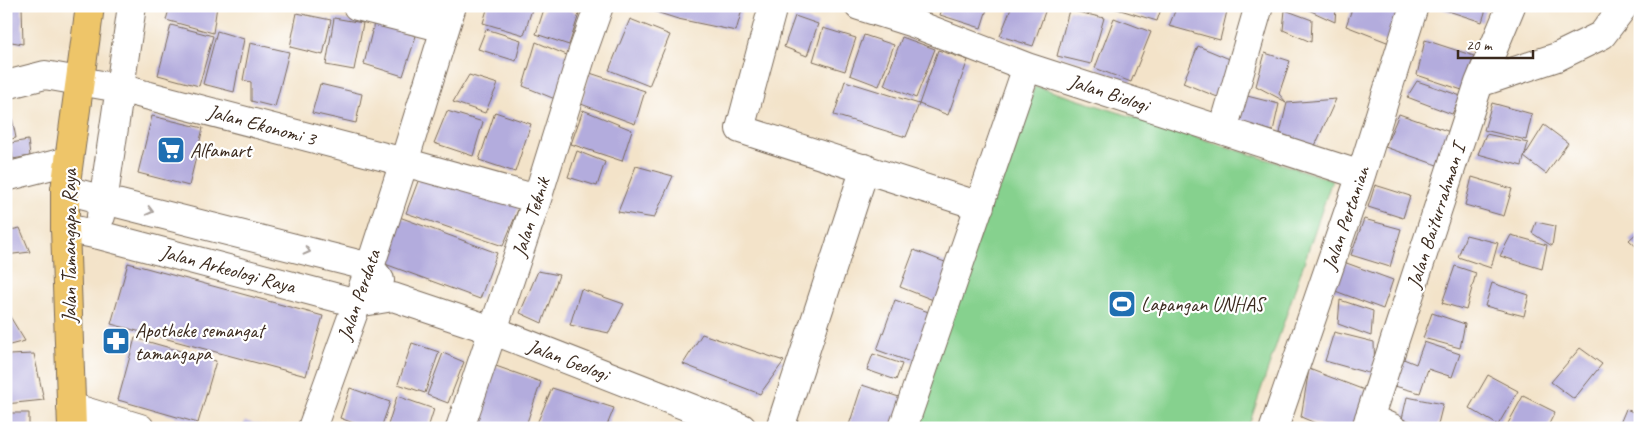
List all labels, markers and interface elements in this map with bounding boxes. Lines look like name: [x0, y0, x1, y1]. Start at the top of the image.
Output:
scale bar: [1458, 28, 1534, 60]
text: 20 m: [1466, 36, 1493, 55]
street label: Jalan Biologi: [1065, 68, 1154, 118]
street label: Jalan Ekonomi 3: [204, 98, 321, 152]
supermarket icon: Alfamart: [156, 135, 186, 165]
street label: Jalan Baiturrahman I: [1401, 136, 1473, 292]
place label: Alfamart: [190, 138, 253, 163]
street label: Jalan Pertanian: [1316, 162, 1376, 274]
street label: Jalan Tamangapa Raya: [57, 167, 82, 324]
street label: Jalan Teknik: [506, 173, 556, 261]
one-way arrow: [145, 205, 154, 216]
street label: Jalan Arkeologi Raya: [157, 239, 300, 299]
one-way arrow: [303, 245, 312, 256]
street label: Jalan Perdata: [332, 245, 387, 344]
sports icon: Lapangan UNHAS: [1107, 289, 1137, 319]
place label: Lapangan UNHAS: [1141, 292, 1267, 317]
place label: Apotheke semangat tamangapa: [135, 318, 267, 366]
pharmacy icon: Apotheke semangat tamangapa: [101, 326, 131, 356]
street label: Jalan Geologi: [523, 333, 614, 388]

